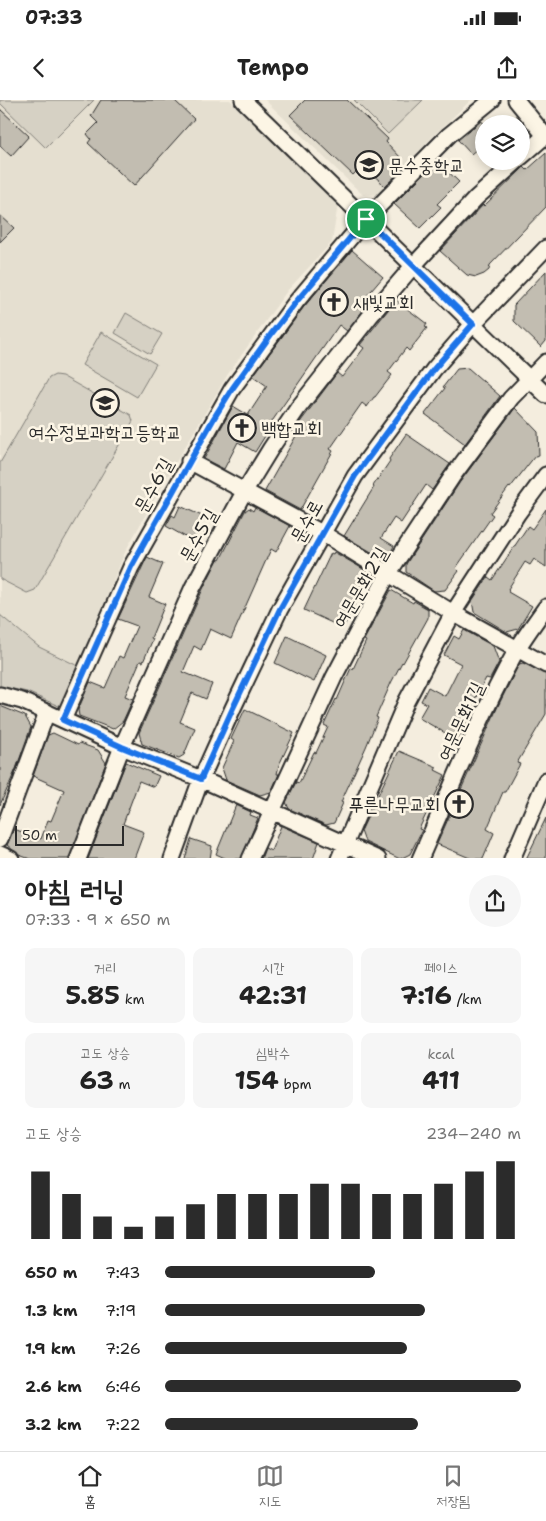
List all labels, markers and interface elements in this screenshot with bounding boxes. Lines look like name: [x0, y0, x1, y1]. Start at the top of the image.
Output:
text: 07:33: [25, 5, 82, 30]
text: Tempo: [237, 53, 309, 82]
icon: back: [25, 54, 53, 82]
icon: share: [493, 54, 521, 82]
map controls: [475, 115, 530, 170]
button: layers: [475, 115, 530, 170]
school or university icon: 문수중학교: [354, 150, 384, 180]
place label: 문수중학교: [388, 153, 464, 178]
pin: [345, 198, 387, 240]
icon: arrive: [352, 205, 380, 233]
church icon: 새빛교회: [319, 287, 349, 317]
place label: 새빛교회: [353, 290, 414, 315]
school or university icon: 여수정보과학고등학교: [90, 388, 120, 418]
church icon: 백합교회: [227, 413, 257, 443]
place label: 백합교회: [261, 416, 322, 441]
place label: 여수정보과학고등학교: [29, 420, 181, 445]
street label: 문수6길: [128, 453, 179, 517]
street label: 문수로: [284, 495, 328, 547]
street label: 문수5길: [174, 504, 223, 566]
street label: 여문문화2길: [327, 542, 394, 632]
street label: 여문문화1길: [431, 678, 490, 765]
church icon: 푸른나무교회: [444, 789, 474, 819]
place label: 푸른나무교회: [348, 792, 440, 817]
scale bar: [15, 824, 124, 847]
text: 50 m: [22, 826, 57, 844]
text: 아침 러닝: [25, 871, 125, 909]
button: share: [469, 875, 521, 927]
text: 07:33 · 9 × 650 m: [25, 909, 170, 930]
text: 거리: [94, 959, 116, 977]
text: 시간: [262, 959, 284, 977]
text: 페이스: [424, 959, 458, 977]
text: 5.85: [65, 978, 120, 1012]
text: 42:31: [239, 978, 307, 1012]
text: 7:16: [400, 978, 452, 1012]
text: km: [120, 990, 145, 1008]
text: /km: [452, 990, 482, 1008]
text: 고도 상승: [80, 1044, 130, 1062]
text: 심박수: [256, 1044, 290, 1062]
text: kcal: [427, 1045, 455, 1063]
text: 63: [79, 1063, 114, 1097]
text: 154: [234, 1063, 279, 1097]
text: 411: [422, 1063, 460, 1097]
text: m: [114, 1075, 131, 1093]
text: bpm: [279, 1075, 312, 1093]
text: 고도 상승: [25, 1123, 82, 1144]
text: 234–240 m: [426, 1123, 521, 1144]
text: 650 m: [25, 1262, 77, 1283]
text: 7:43: [105, 1262, 140, 1283]
text: 1.3 km: [25, 1300, 78, 1321]
text: 7:19: [105, 1300, 136, 1321]
text: 1.9 km: [25, 1338, 76, 1359]
text: 7:26: [105, 1338, 141, 1359]
text: 2.6 km: [25, 1376, 82, 1397]
text: 6:46: [105, 1376, 141, 1397]
text: 3.2 km: [25, 1414, 82, 1435]
text: 7:22: [105, 1414, 141, 1435]
tab: 홈: [76, 1462, 104, 1511]
tab: 지도: [256, 1462, 284, 1511]
tab: 저장됨: [436, 1462, 470, 1511]

